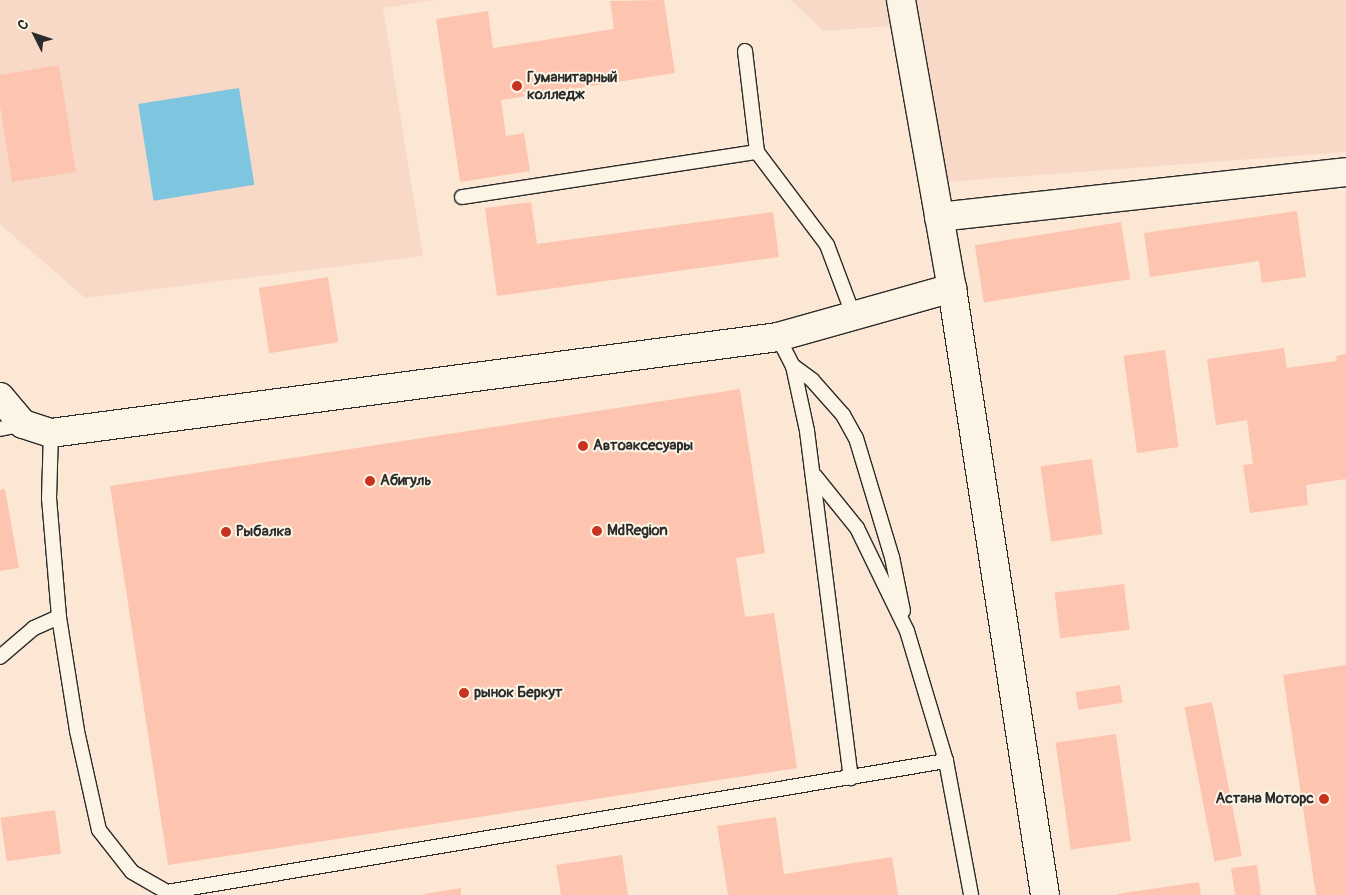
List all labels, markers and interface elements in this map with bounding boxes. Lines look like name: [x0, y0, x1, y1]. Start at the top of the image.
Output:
north arrow: [10, 10, 60, 60]
text: С: [14, 16, 33, 34]
place label: Гуманитарный колледж: [527, 68, 618, 103]
marker: Гуманитарный колледж: [511, 80, 523, 92]
place label: Автоаксесуары: [593, 437, 693, 455]
marker: Автоаксесуары: [577, 440, 589, 452]
place label: Абигуль: [380, 472, 431, 490]
marker: Абигуль: [364, 475, 376, 487]
place label: MdRegion: [607, 522, 668, 540]
place label: Рыбалка: [236, 523, 291, 541]
marker: MdRegion: [591, 525, 603, 537]
marker: Рыбалка: [220, 526, 232, 538]
place label: рынок Беркут: [474, 684, 562, 702]
marker: рынок Беркут: [458, 687, 470, 699]
place label: Астана Моторс: [1216, 790, 1314, 808]
marker: Астана Моторс: [1318, 793, 1330, 805]

